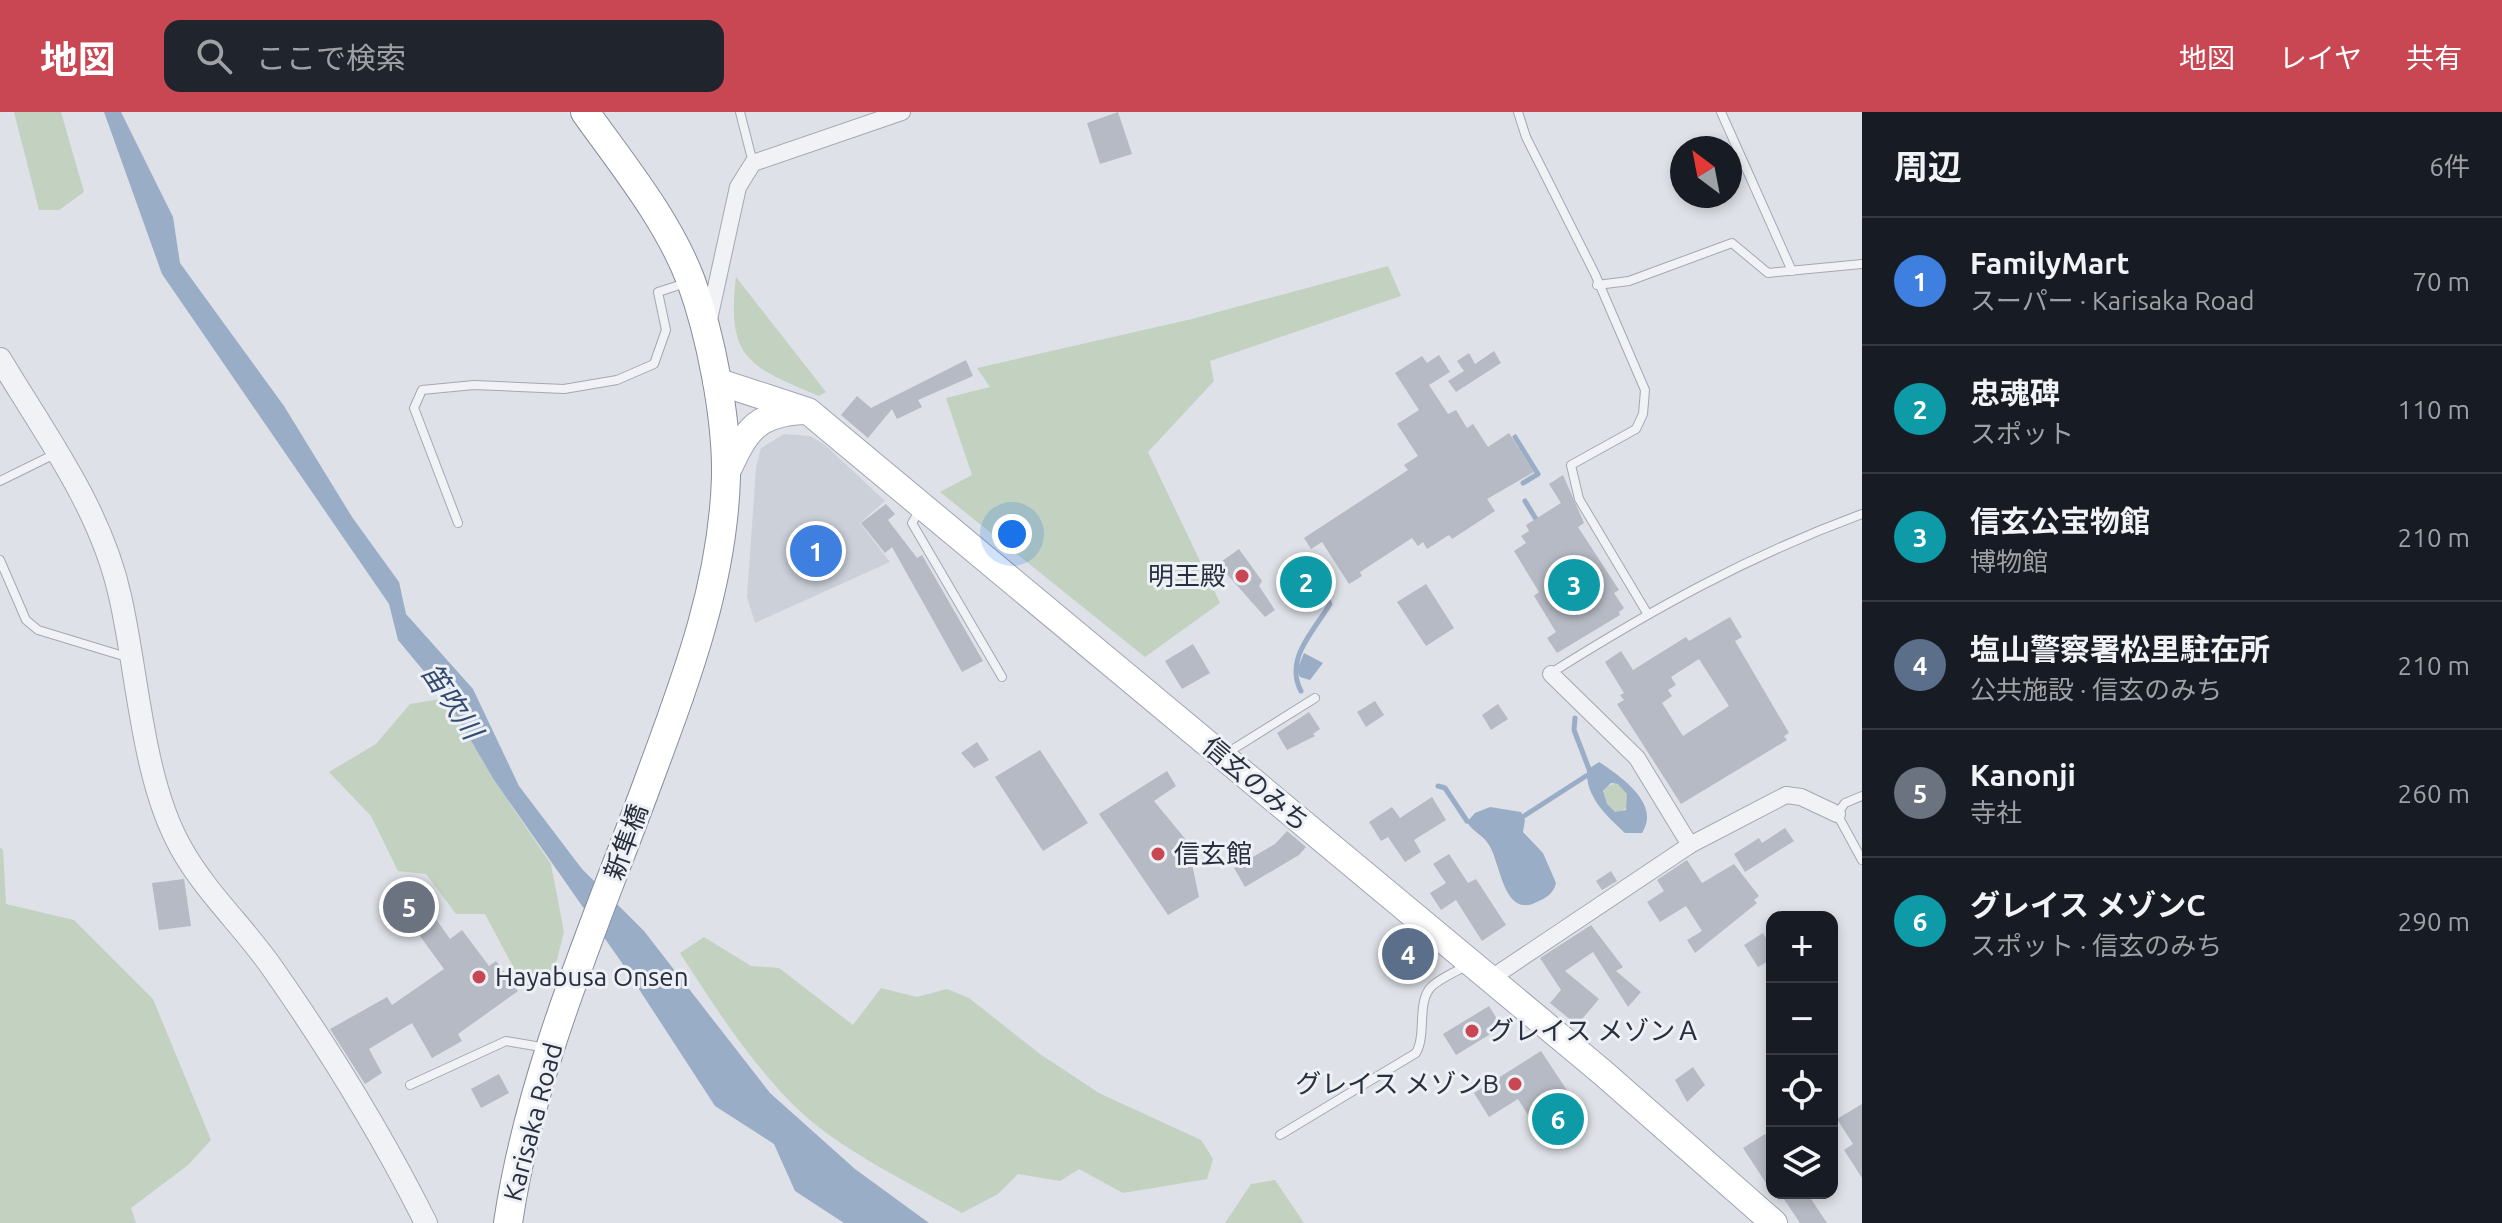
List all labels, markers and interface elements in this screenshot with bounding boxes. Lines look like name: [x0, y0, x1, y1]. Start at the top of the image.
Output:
search box: [164, 20, 724, 92]
icon: search: [192, 34, 236, 78]
text: 地図: [40, 38, 116, 80]
text: ここで検索: [256, 41, 406, 75]
text: 地図: [2179, 42, 2235, 73]
text: レイヤ: [2279, 42, 2362, 73]
text: 共有: [2406, 42, 2462, 73]
north arrow: [1670, 136, 1742, 208]
text: 周辺: [1894, 147, 1962, 185]
text: 6件: [2429, 152, 2470, 181]
text: FamilyMart: [1970, 246, 2130, 280]
text: 1: [1913, 267, 1927, 296]
text: 70 m: [2412, 267, 2470, 296]
text: スーパー · Karisaka Road: [1970, 286, 2254, 315]
text: 忠魂碑: [1970, 376, 2060, 410]
text: 2: [1913, 395, 1927, 424]
text: 110 m: [2398, 395, 2470, 424]
text: スポット: [1970, 419, 2074, 448]
text: 信玄公宝物館: [1970, 504, 2150, 538]
your location: [992, 514, 1032, 554]
pin: 1: [790, 521, 842, 581]
text: 3: [1913, 523, 1927, 552]
text: 210 m: [2398, 523, 2470, 552]
text: 博物館: [1970, 547, 2048, 576]
pin: 2: [1280, 552, 1332, 612]
pin: 3: [1548, 555, 1600, 615]
place label: 明王殿: [1148, 561, 1226, 590]
marker: 明王殿: [1233, 567, 1251, 585]
text: 塩山警察署松里駐在所: [1970, 632, 2270, 666]
text: 4: [1913, 651, 1927, 680]
text: 210 m: [2398, 651, 2470, 680]
water label: 笛吹川: [416, 657, 490, 747]
text: 公共施設 · 信玄のみち: [1970, 675, 2222, 704]
street label: 信玄のみち: [1197, 731, 1315, 837]
text: Kanonji: [1970, 758, 2076, 792]
text: 5: [1913, 779, 1927, 808]
text: 260 m: [2398, 779, 2470, 808]
text: 寺社: [1970, 798, 2022, 827]
street label: 新隼橋: [599, 800, 652, 883]
place label: 信玄館: [1174, 839, 1252, 868]
marker: 信玄館: [1149, 845, 1167, 863]
pin: 5: [383, 877, 435, 937]
text: グレイス メゾンC: [1970, 888, 2205, 922]
text: 6: [1913, 907, 1927, 936]
text: 290 m: [2398, 907, 2470, 936]
map controls: [1766, 911, 1838, 1199]
button: +: [1766, 911, 1838, 983]
pin: 4: [1382, 924, 1434, 984]
text: スポット · 信玄のみち: [1970, 931, 2222, 960]
place label: Hayabusa Onsen: [495, 962, 689, 991]
marker: Hayabusa Onsen: [470, 968, 488, 986]
button: −: [1766, 983, 1838, 1055]
place label: グレイス メゾンＡ: [1488, 1016, 1701, 1045]
marker: グレイス メゾンＡ: [1463, 1022, 1481, 1040]
street label: Karisaka Road: [498, 1040, 568, 1204]
button: locate: [1766, 1055, 1838, 1127]
place label: グレイス メゾンB: [1295, 1069, 1499, 1098]
marker: グレイス メゾンB: [1506, 1075, 1524, 1093]
pin: 6: [1532, 1089, 1584, 1149]
button: layers: [1766, 1127, 1838, 1199]

